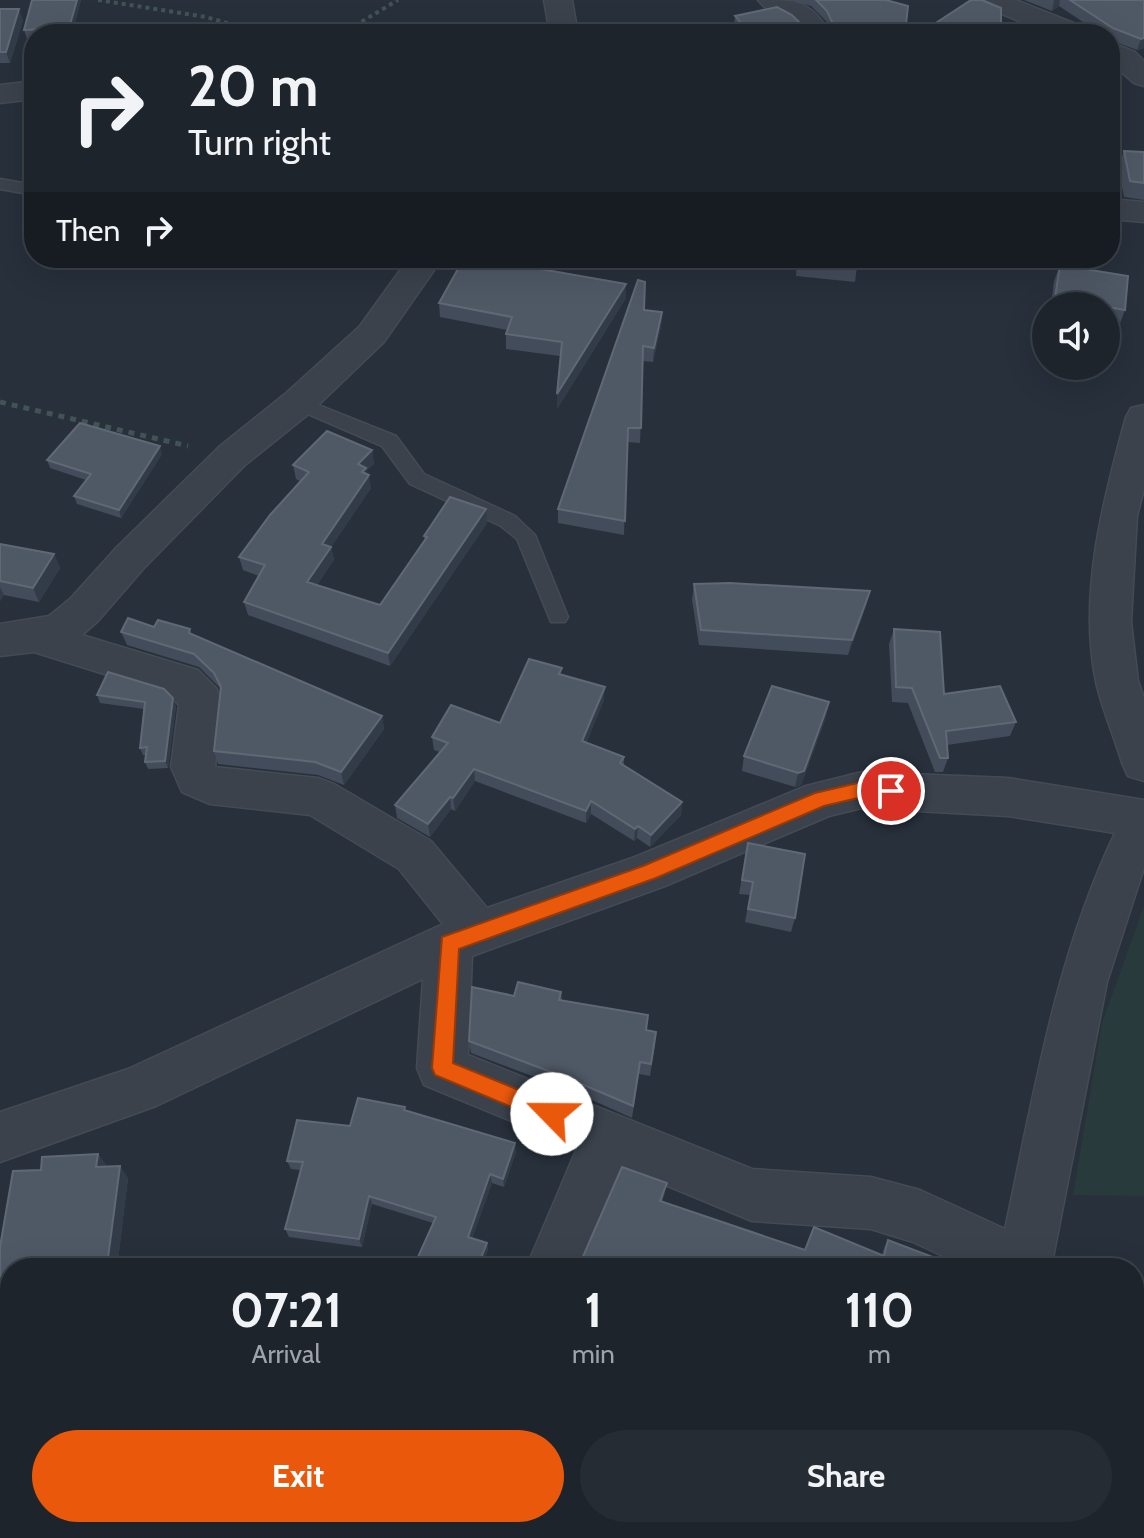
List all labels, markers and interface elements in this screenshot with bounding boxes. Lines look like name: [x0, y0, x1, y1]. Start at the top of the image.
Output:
text: 20 m: [188, 52, 318, 120]
icon: right: [56, 56, 160, 160]
text: Turn right: [188, 120, 331, 164]
icon: right: [136, 208, 180, 252]
text: Then: [56, 212, 120, 249]
map controls: [1032, 292, 1120, 380]
button: sound: [1032, 292, 1120, 380]
pin: [857, 757, 925, 825]
icon: arrive: [869, 769, 913, 813]
position arrow: [510, 1072, 594, 1156]
text: 07:21: [230, 1281, 342, 1339]
text: 1: [585, 1281, 602, 1339]
text: 110: [845, 1281, 914, 1339]
text: Arrival: [251, 1338, 321, 1370]
text: min: [572, 1338, 615, 1370]
text: m: [868, 1338, 891, 1370]
button: Exit: [32, 1430, 564, 1522]
button: Share: [580, 1430, 1112, 1522]

